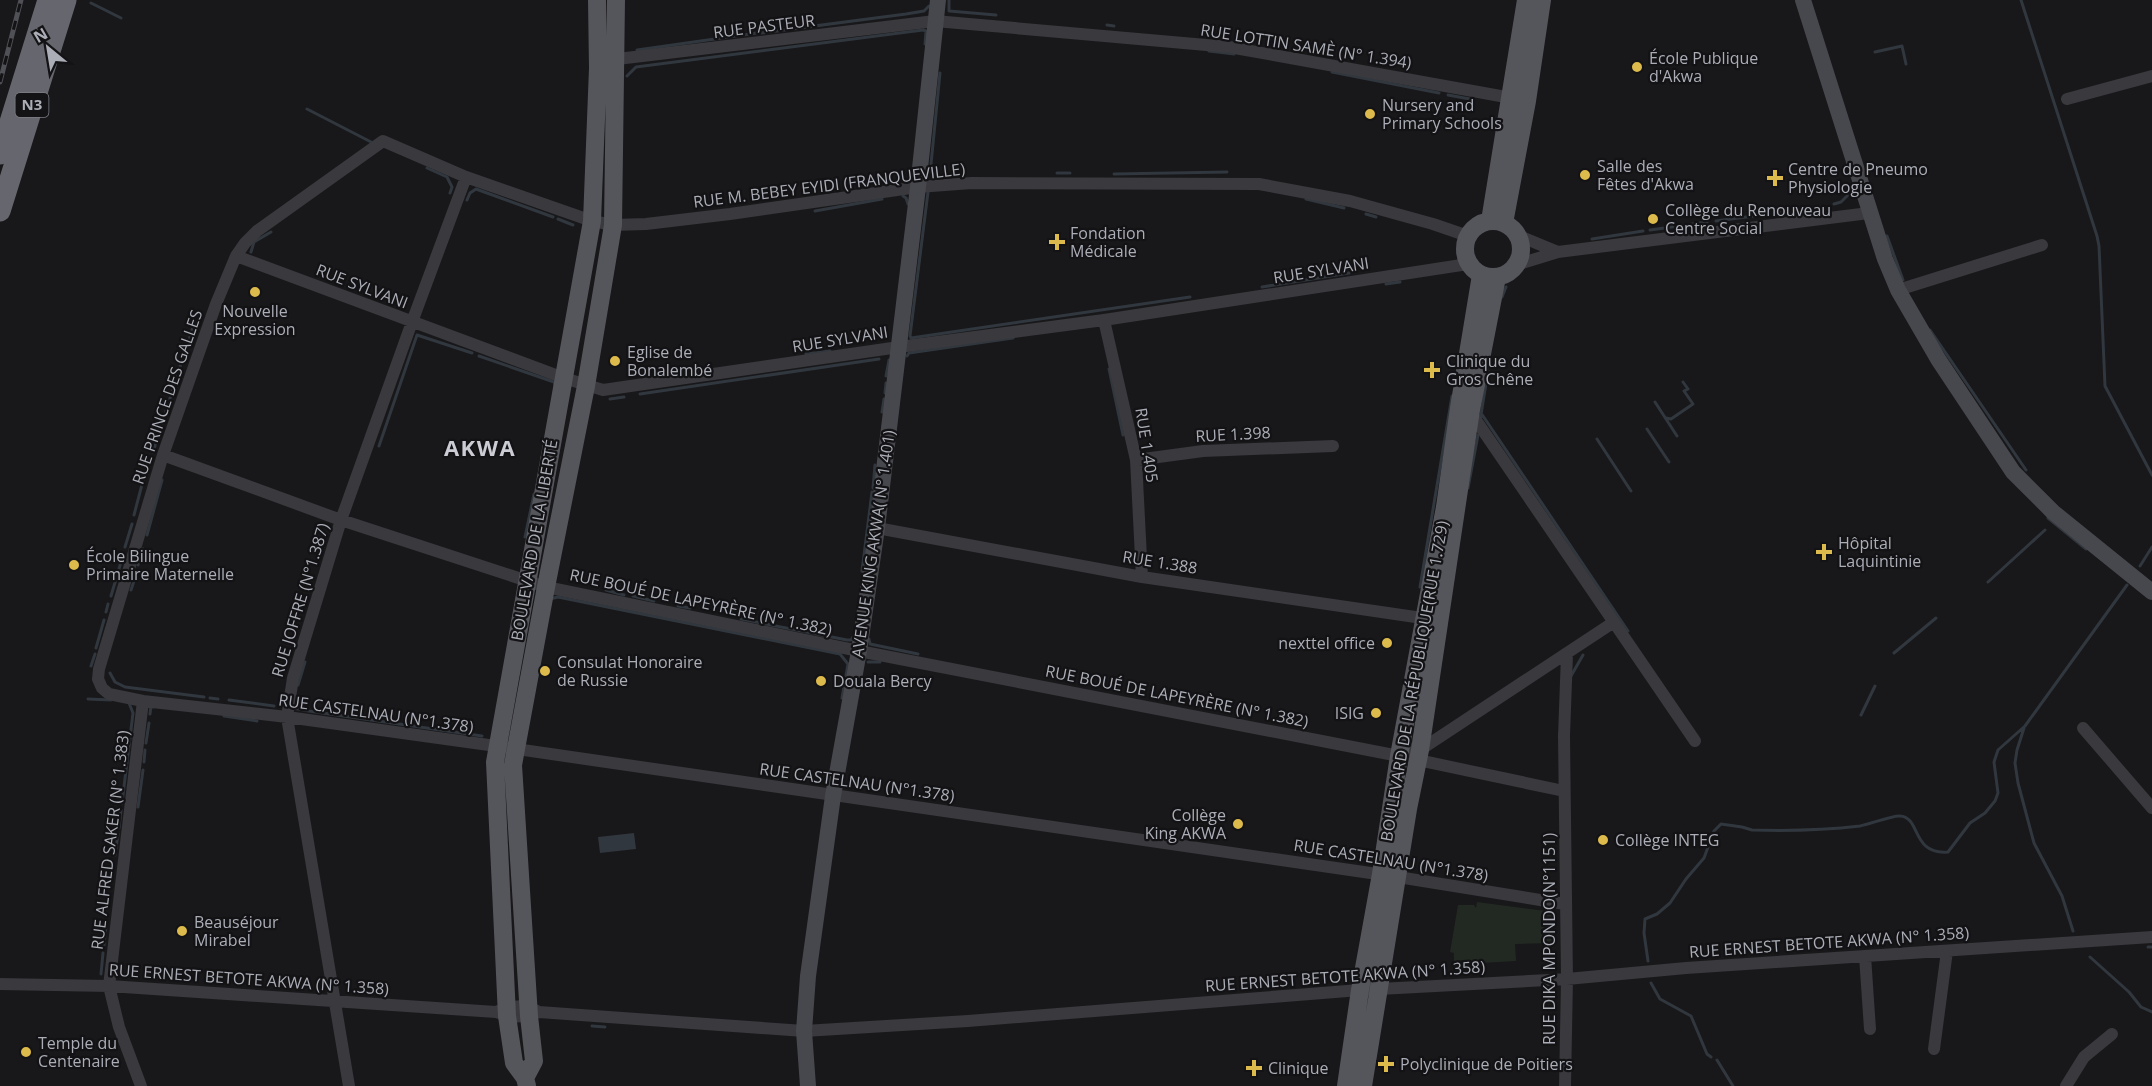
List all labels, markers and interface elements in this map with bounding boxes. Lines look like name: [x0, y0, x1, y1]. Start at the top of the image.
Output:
street label: RUE PASTEUR: [712, 9, 816, 43]
north arrow: [18, 18, 78, 78]
street label: RUE LOTTIN SAMÈ (N° 1.394): [1199, 18, 1413, 74]
text: N: [29, 22, 52, 48]
place label: École Publique d'Akwa: [1649, 47, 1758, 87]
marker: École Publique d'Akwa: [1630, 60, 1644, 74]
road number: N3: [15, 93, 48, 117]
place label: Nursery and Primary Schools: [1382, 94, 1502, 134]
marker: Nursery and Primary Schools: [1363, 107, 1377, 121]
place label: Salle des Fêtes d'Akwa: [1597, 155, 1694, 195]
street label: RUE M. BEBEY EYIDI (FRANQUEVILLE): [692, 157, 966, 213]
place label: Centre de Pneumo Physiologie: [1788, 158, 1928, 198]
marker: Salle des Fêtes d'Akwa: [1578, 168, 1592, 182]
marker: Centre de Pneumo Physiologie: [1766, 169, 1784, 187]
place label: Collège du Renouveau Centre Social: [1665, 199, 1831, 239]
marker: Collège du Renouveau Centre Social: [1646, 212, 1660, 226]
place label: Fondation Médicale: [1070, 222, 1146, 262]
marker: Fondation Médicale: [1048, 233, 1066, 251]
street label: RUE SYLVANI: [1271, 252, 1371, 288]
street label: RUE SYLVANI: [313, 258, 411, 314]
marker: Nouvelle Expression: [248, 285, 262, 299]
place label: Nouvelle Expression: [214, 300, 296, 340]
street label: RUE PRINCE DES GALLES: [127, 307, 207, 487]
street label: RUE SYLVANI: [790, 321, 890, 357]
place label: Eglise de Bonalembé: [627, 341, 712, 381]
place label: Clinique du Gros Chêne: [1446, 350, 1533, 390]
marker: Eglise de Bonalembé: [608, 354, 622, 368]
marker: Clinique du Gros Chêne: [1423, 361, 1441, 379]
street label: RUE 1.405: [1130, 406, 1164, 484]
street label: RUE 1.398: [1195, 421, 1271, 447]
street label: AVENUE KING AKWA( N° 1.401): [846, 428, 900, 659]
district label: AKWA: [444, 432, 516, 462]
street label: BOULEVARD DE LA LIBERTÉ: [505, 438, 563, 642]
street label: BOULEVARD DE LA RÉPUBLIQUE(RUE 1.729): [1375, 519, 1453, 843]
street label: RUE JOFFRE (N°1.387): [266, 520, 334, 680]
place label: Hôpital Laquintinie: [1838, 532, 1921, 572]
marker: Hôpital Laquintinie: [1815, 543, 1833, 561]
place label: École Bilingue Primaire Maternelle: [86, 545, 234, 585]
street label: RUE 1.388: [1121, 545, 1199, 579]
marker: École Bilingue Primaire Maternelle: [67, 558, 81, 572]
street label: RUE BOUÉ DE LAPEYRÈRE (N° 1.382): [568, 563, 834, 641]
place label: nexttel office: [1278, 632, 1375, 654]
marker: nexttel office: [1380, 636, 1394, 650]
place label: Consulat Honoraire de Russie: [557, 651, 703, 691]
street label: RUE BOUÉ DE LAPEYRÈRE (N° 1.382): [1044, 660, 1311, 732]
marker: Consulat Honoraire de Russie: [538, 664, 552, 678]
place label: Douala Bercy: [833, 670, 933, 692]
marker: Douala Bercy: [814, 674, 828, 688]
street label: RUE CASTELNAU (N°1.378): [277, 688, 475, 738]
place label: ISIG: [1335, 702, 1364, 724]
marker: ISIG: [1369, 706, 1383, 720]
street label: RUE ALFRED SAKER (N° 1.383): [86, 729, 134, 951]
street label: RUE CASTELNAU (N°1.378): [758, 757, 956, 807]
place label: Collège King AKWA: [1145, 804, 1227, 844]
marker: Collège King AKWA: [1231, 817, 1245, 831]
place label: Collège INTEG: [1615, 829, 1719, 851]
street label: RUE DIKA MPONDO(N°1151): [1538, 833, 1560, 1045]
marker: Collège INTEG: [1596, 833, 1610, 847]
street label: RUE CASTELNAU (N°1.378): [1292, 834, 1490, 886]
place label: Beauséjour Mirabel: [194, 911, 279, 951]
street label: RUE ERNEST BETOTE AKWA (N° 1.358): [1688, 921, 1970, 963]
marker: Beauséjour Mirabel: [175, 924, 189, 938]
street label: RUE ERNEST BETOTE AKWA (N° 1.358): [1204, 955, 1486, 997]
street label: RUE ERNEST BETOTE AKWA (N° 1.358): [108, 958, 390, 1000]
place label: Temple du Centenaire: [38, 1032, 120, 1072]
marker: Temple du Centenaire: [19, 1045, 33, 1059]
place label: Polyclinique de Poitiers: [1400, 1053, 1573, 1075]
marker: Polyclinique de Poitiers: [1377, 1055, 1395, 1073]
place label: Clinique: [1268, 1057, 1329, 1079]
marker: Clinique: [1245, 1059, 1263, 1077]

